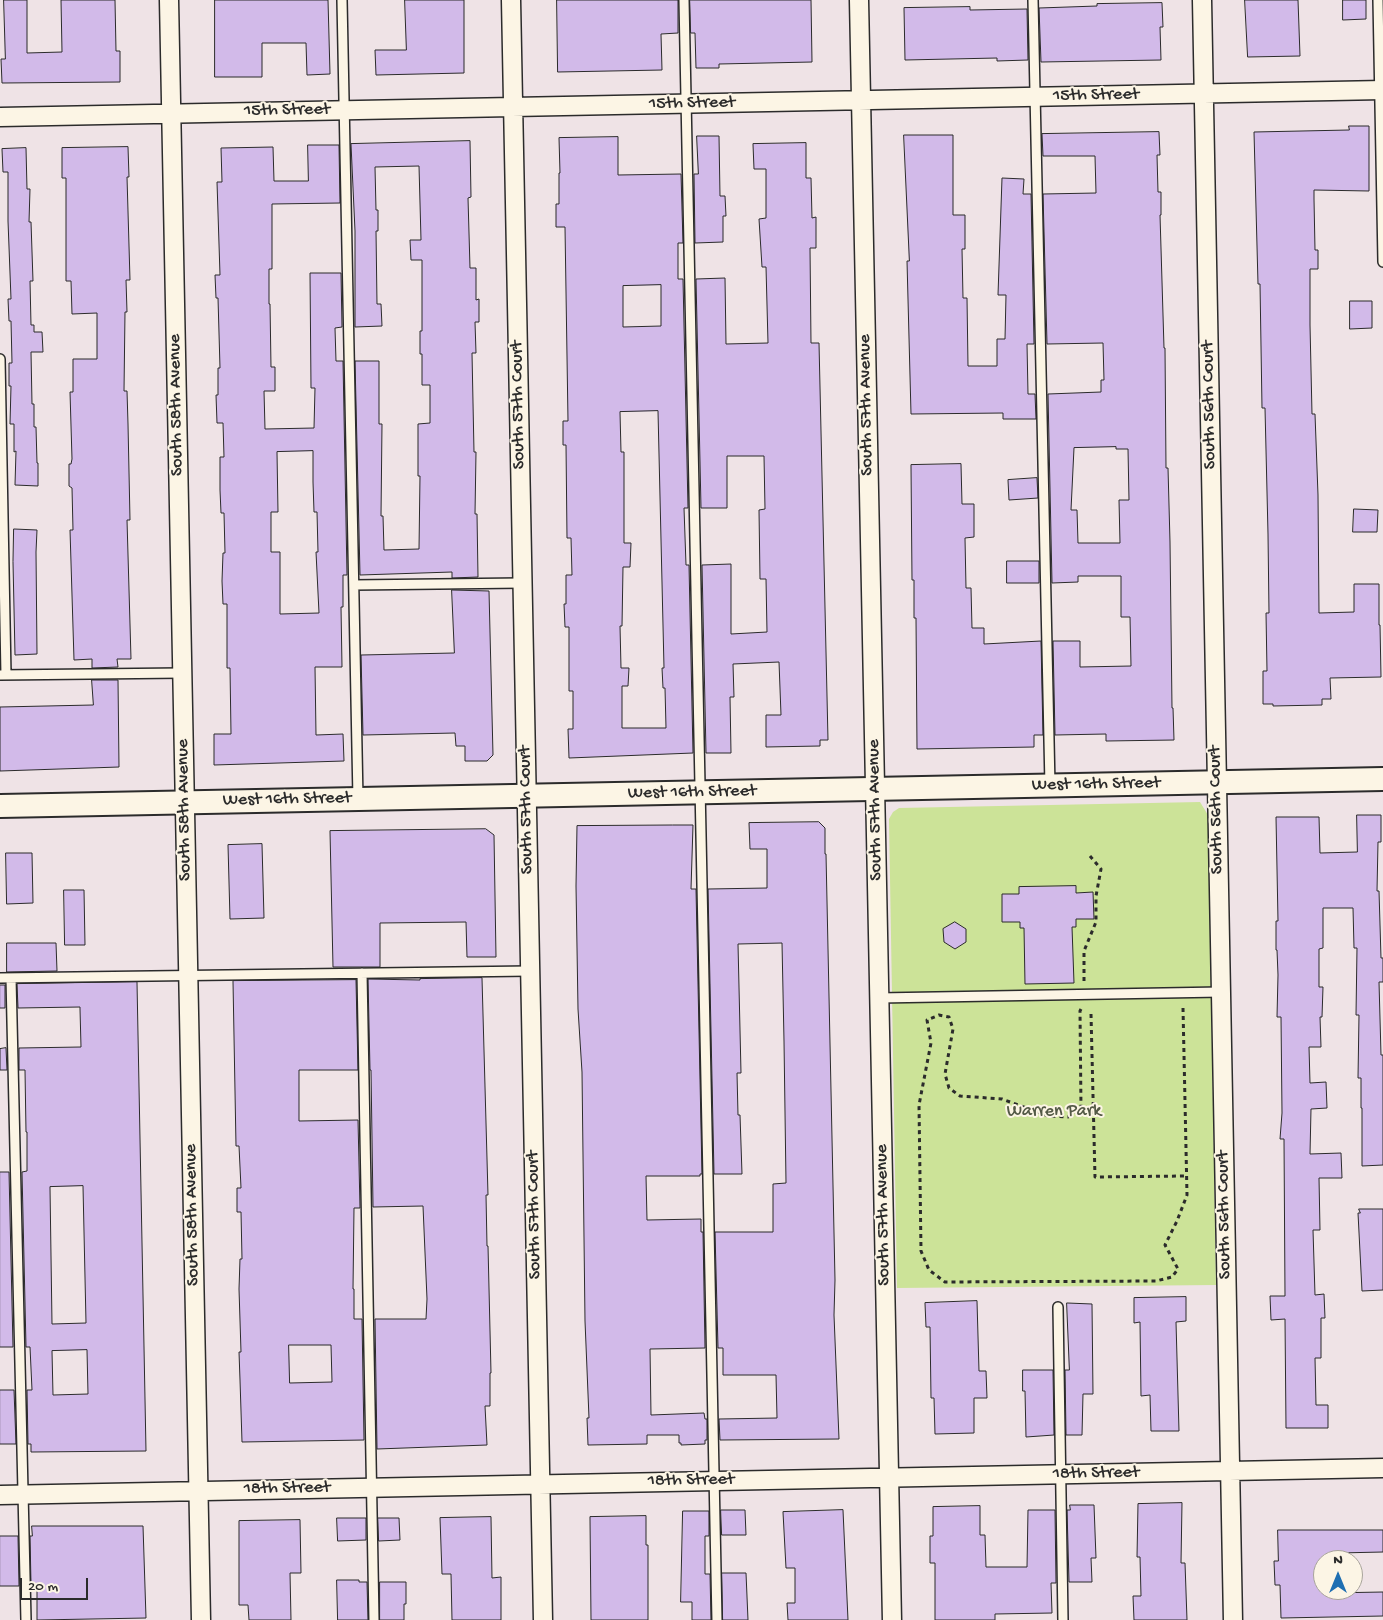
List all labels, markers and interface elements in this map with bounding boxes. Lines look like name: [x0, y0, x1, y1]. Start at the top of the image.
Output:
street label: 15th Street: [1053, 84, 1139, 108]
street label: 15th Street: [649, 92, 735, 116]
street label: 15th Street: [244, 99, 330, 123]
street label: South 58th Avenue: [165, 334, 189, 476]
street label: South 57th Avenue: [855, 334, 879, 476]
street label: South 57th Court: [507, 340, 531, 470]
street label: South 56th Court: [1198, 341, 1222, 469]
street label: South 58th Avenue: [173, 739, 197, 881]
street label: South 57th Avenue: [864, 739, 888, 881]
street label: South 57th Court: [515, 745, 539, 875]
street label: South 56th Court: [1205, 746, 1229, 874]
street label: West 16th Street: [1032, 773, 1160, 797]
street label: West 16th Street: [628, 781, 756, 805]
street label: West 16th Street: [223, 788, 351, 812]
park label: Warren Park: [1007, 1101, 1101, 1123]
street label: South 58th Avenue: [181, 1144, 205, 1286]
street label: South 57th Avenue: [872, 1144, 896, 1286]
street label: South 57th Court: [523, 1150, 547, 1280]
street label: South 56th Court: [1213, 1151, 1237, 1279]
street label: 18th Street: [1053, 1462, 1139, 1486]
street label: 18th Street: [648, 1469, 734, 1493]
street label: 18th Street: [244, 1477, 330, 1501]
north arrow: [1313, 1550, 1363, 1600]
text: N: [1333, 1552, 1343, 1569]
scale bar: [22, 1568, 90, 1600]
text: 20 m: [28, 1578, 58, 1596]

